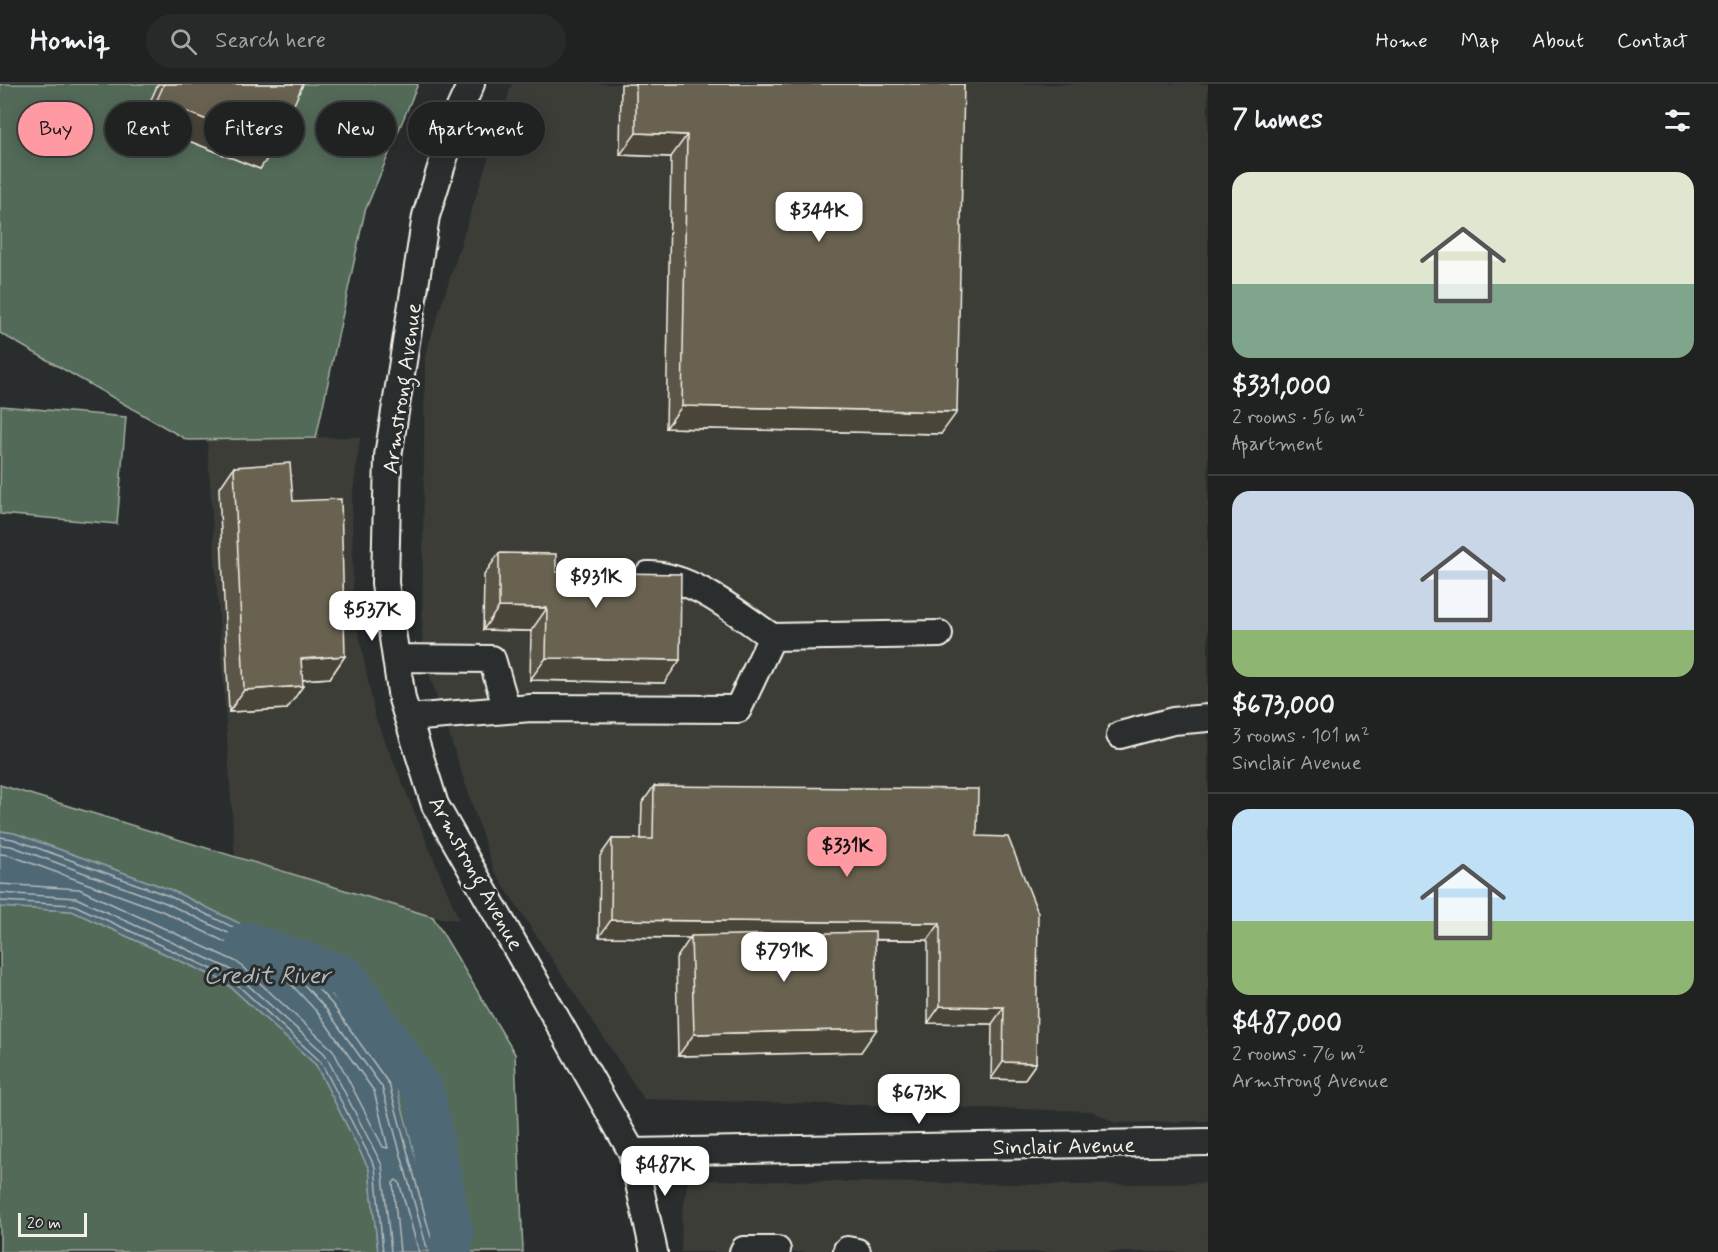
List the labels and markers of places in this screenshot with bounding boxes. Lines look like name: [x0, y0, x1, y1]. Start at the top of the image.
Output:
pin: $344K: [777, 192, 861, 243]
pin: $931K: [554, 558, 638, 609]
pin: $537K: [330, 591, 414, 642]
pin: $331K: [805, 827, 889, 878]
pin: $791K: [742, 932, 826, 983]
pin: $673K: [877, 1074, 961, 1125]
pin: $487K: [623, 1146, 707, 1197]

